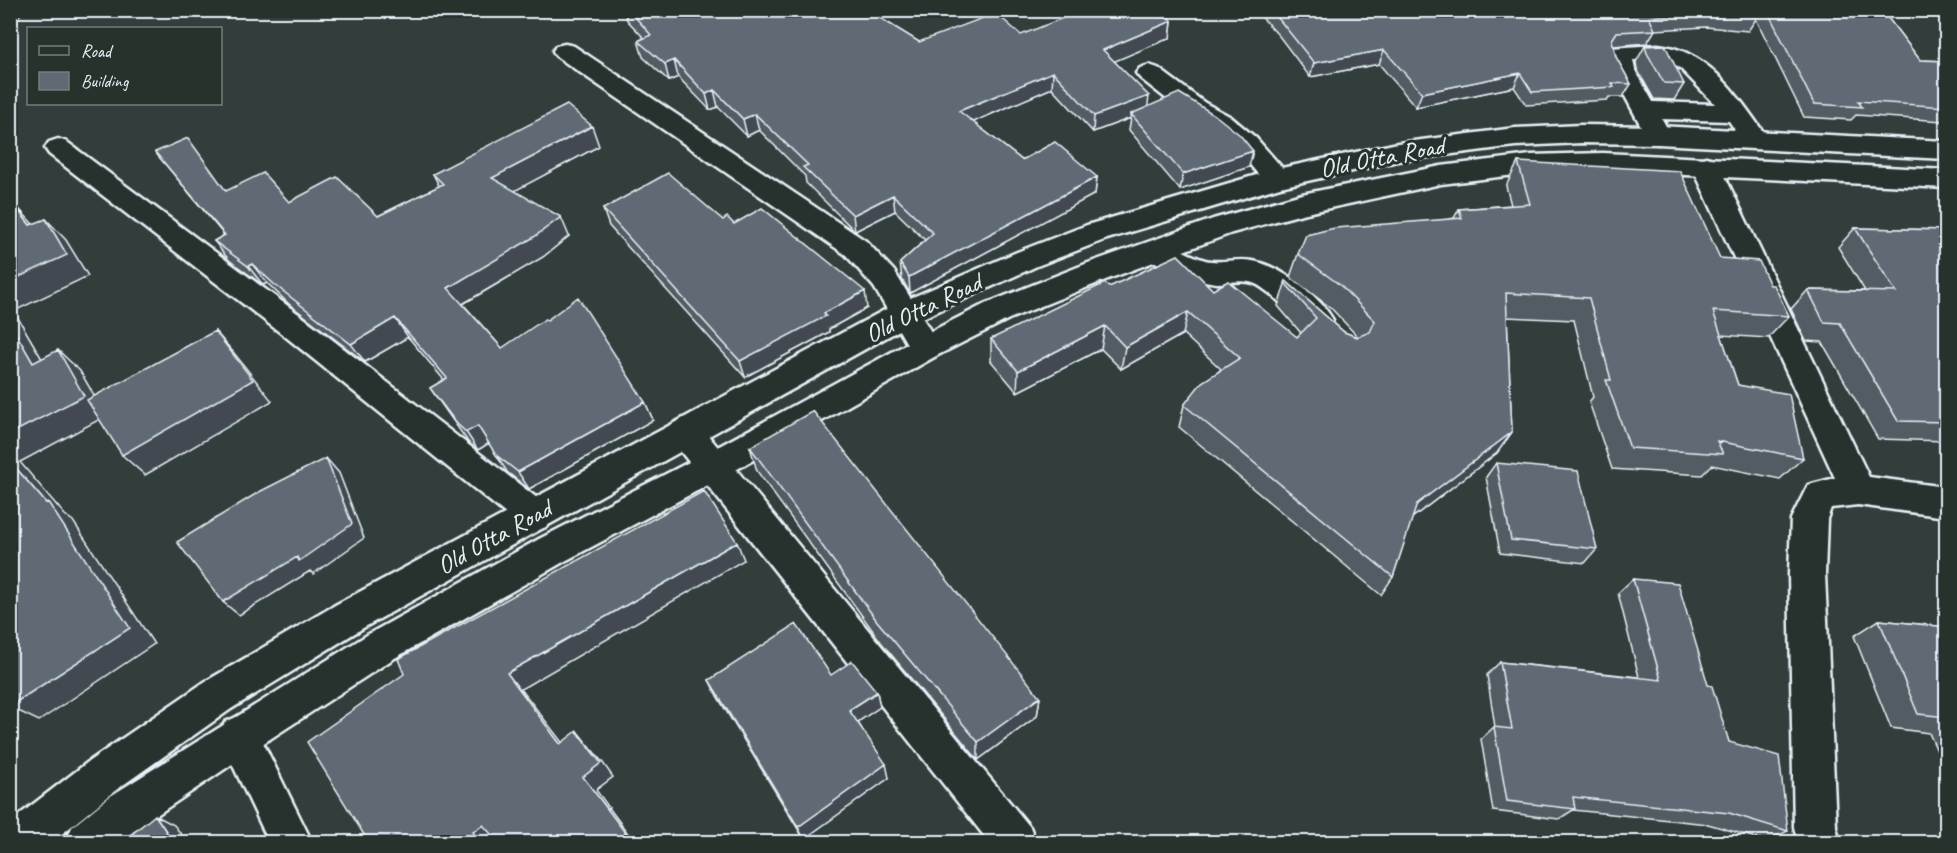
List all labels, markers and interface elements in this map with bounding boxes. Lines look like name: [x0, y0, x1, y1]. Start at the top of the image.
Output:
legend: [27, 27, 222, 105]
text: Road: [81, 40, 114, 62]
text: Building: [81, 70, 130, 92]
street label: Old Otta Road: [1317, 128, 1451, 185]
street label: Old Otta Road: [859, 264, 990, 350]
street label: Old Otta Road: [431, 490, 560, 582]

